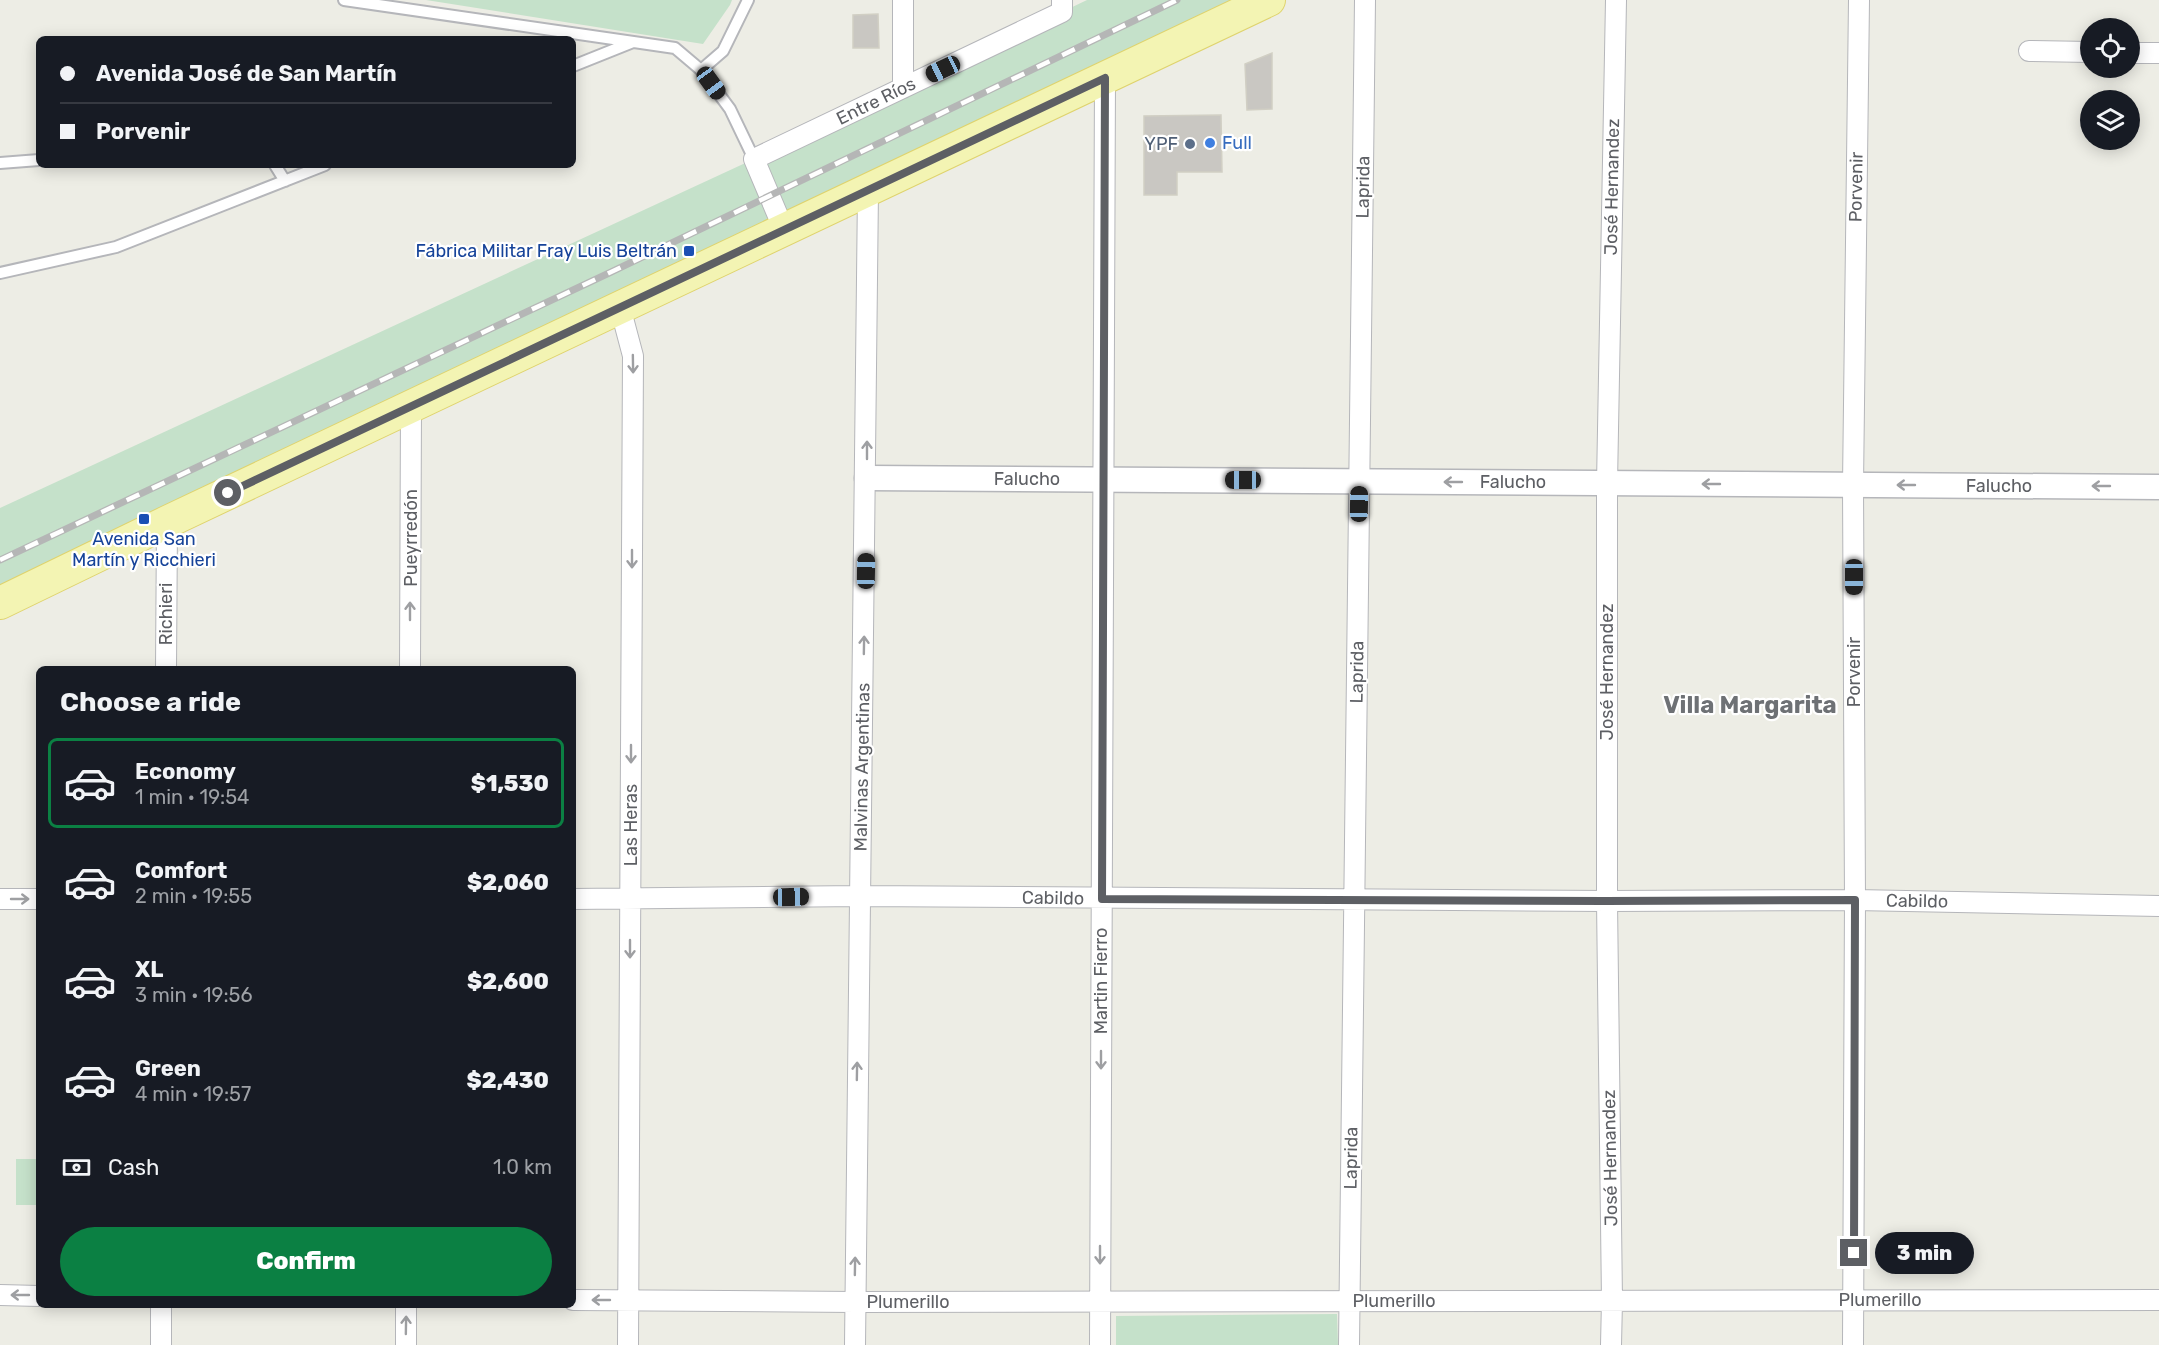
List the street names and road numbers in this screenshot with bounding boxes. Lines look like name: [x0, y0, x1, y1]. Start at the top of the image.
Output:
street label: Entre Ríos: [833, 72, 919, 130]
street label: José Hernandez: [1600, 118, 1624, 256]
street label: Porvenir: [1844, 151, 1868, 222]
street label: Laprida: [1351, 155, 1375, 219]
street label: Falucho: [994, 468, 1060, 490]
street label: Falucho: [1480, 471, 1546, 493]
street label: Falucho: [1966, 475, 2032, 497]
street label: Pueyrredón: [400, 489, 422, 587]
street label: Richieri: [155, 583, 177, 645]
street label: José Hernandez: [1596, 604, 1618, 740]
street label: Porvenir: [1843, 637, 1865, 707]
street label: Laprida: [1345, 640, 1369, 704]
street label: Malvinas Argentinas: [850, 683, 874, 851]
street label: Las Heras: [620, 784, 642, 866]
street label: Cabildo: [1022, 886, 1084, 910]
street label: Cabildo: [1886, 889, 1948, 913]
street label: Martin Fierro: [1090, 928, 1112, 1034]
street label: José Hernandez: [1598, 1089, 1622, 1227]
street label: Laprida: [1339, 1126, 1363, 1190]
street label: Plumerillo: [1838, 1289, 1922, 1311]
street label: Plumerillo: [1352, 1290, 1436, 1312]
street label: Plumerillo: [866, 1291, 950, 1313]

